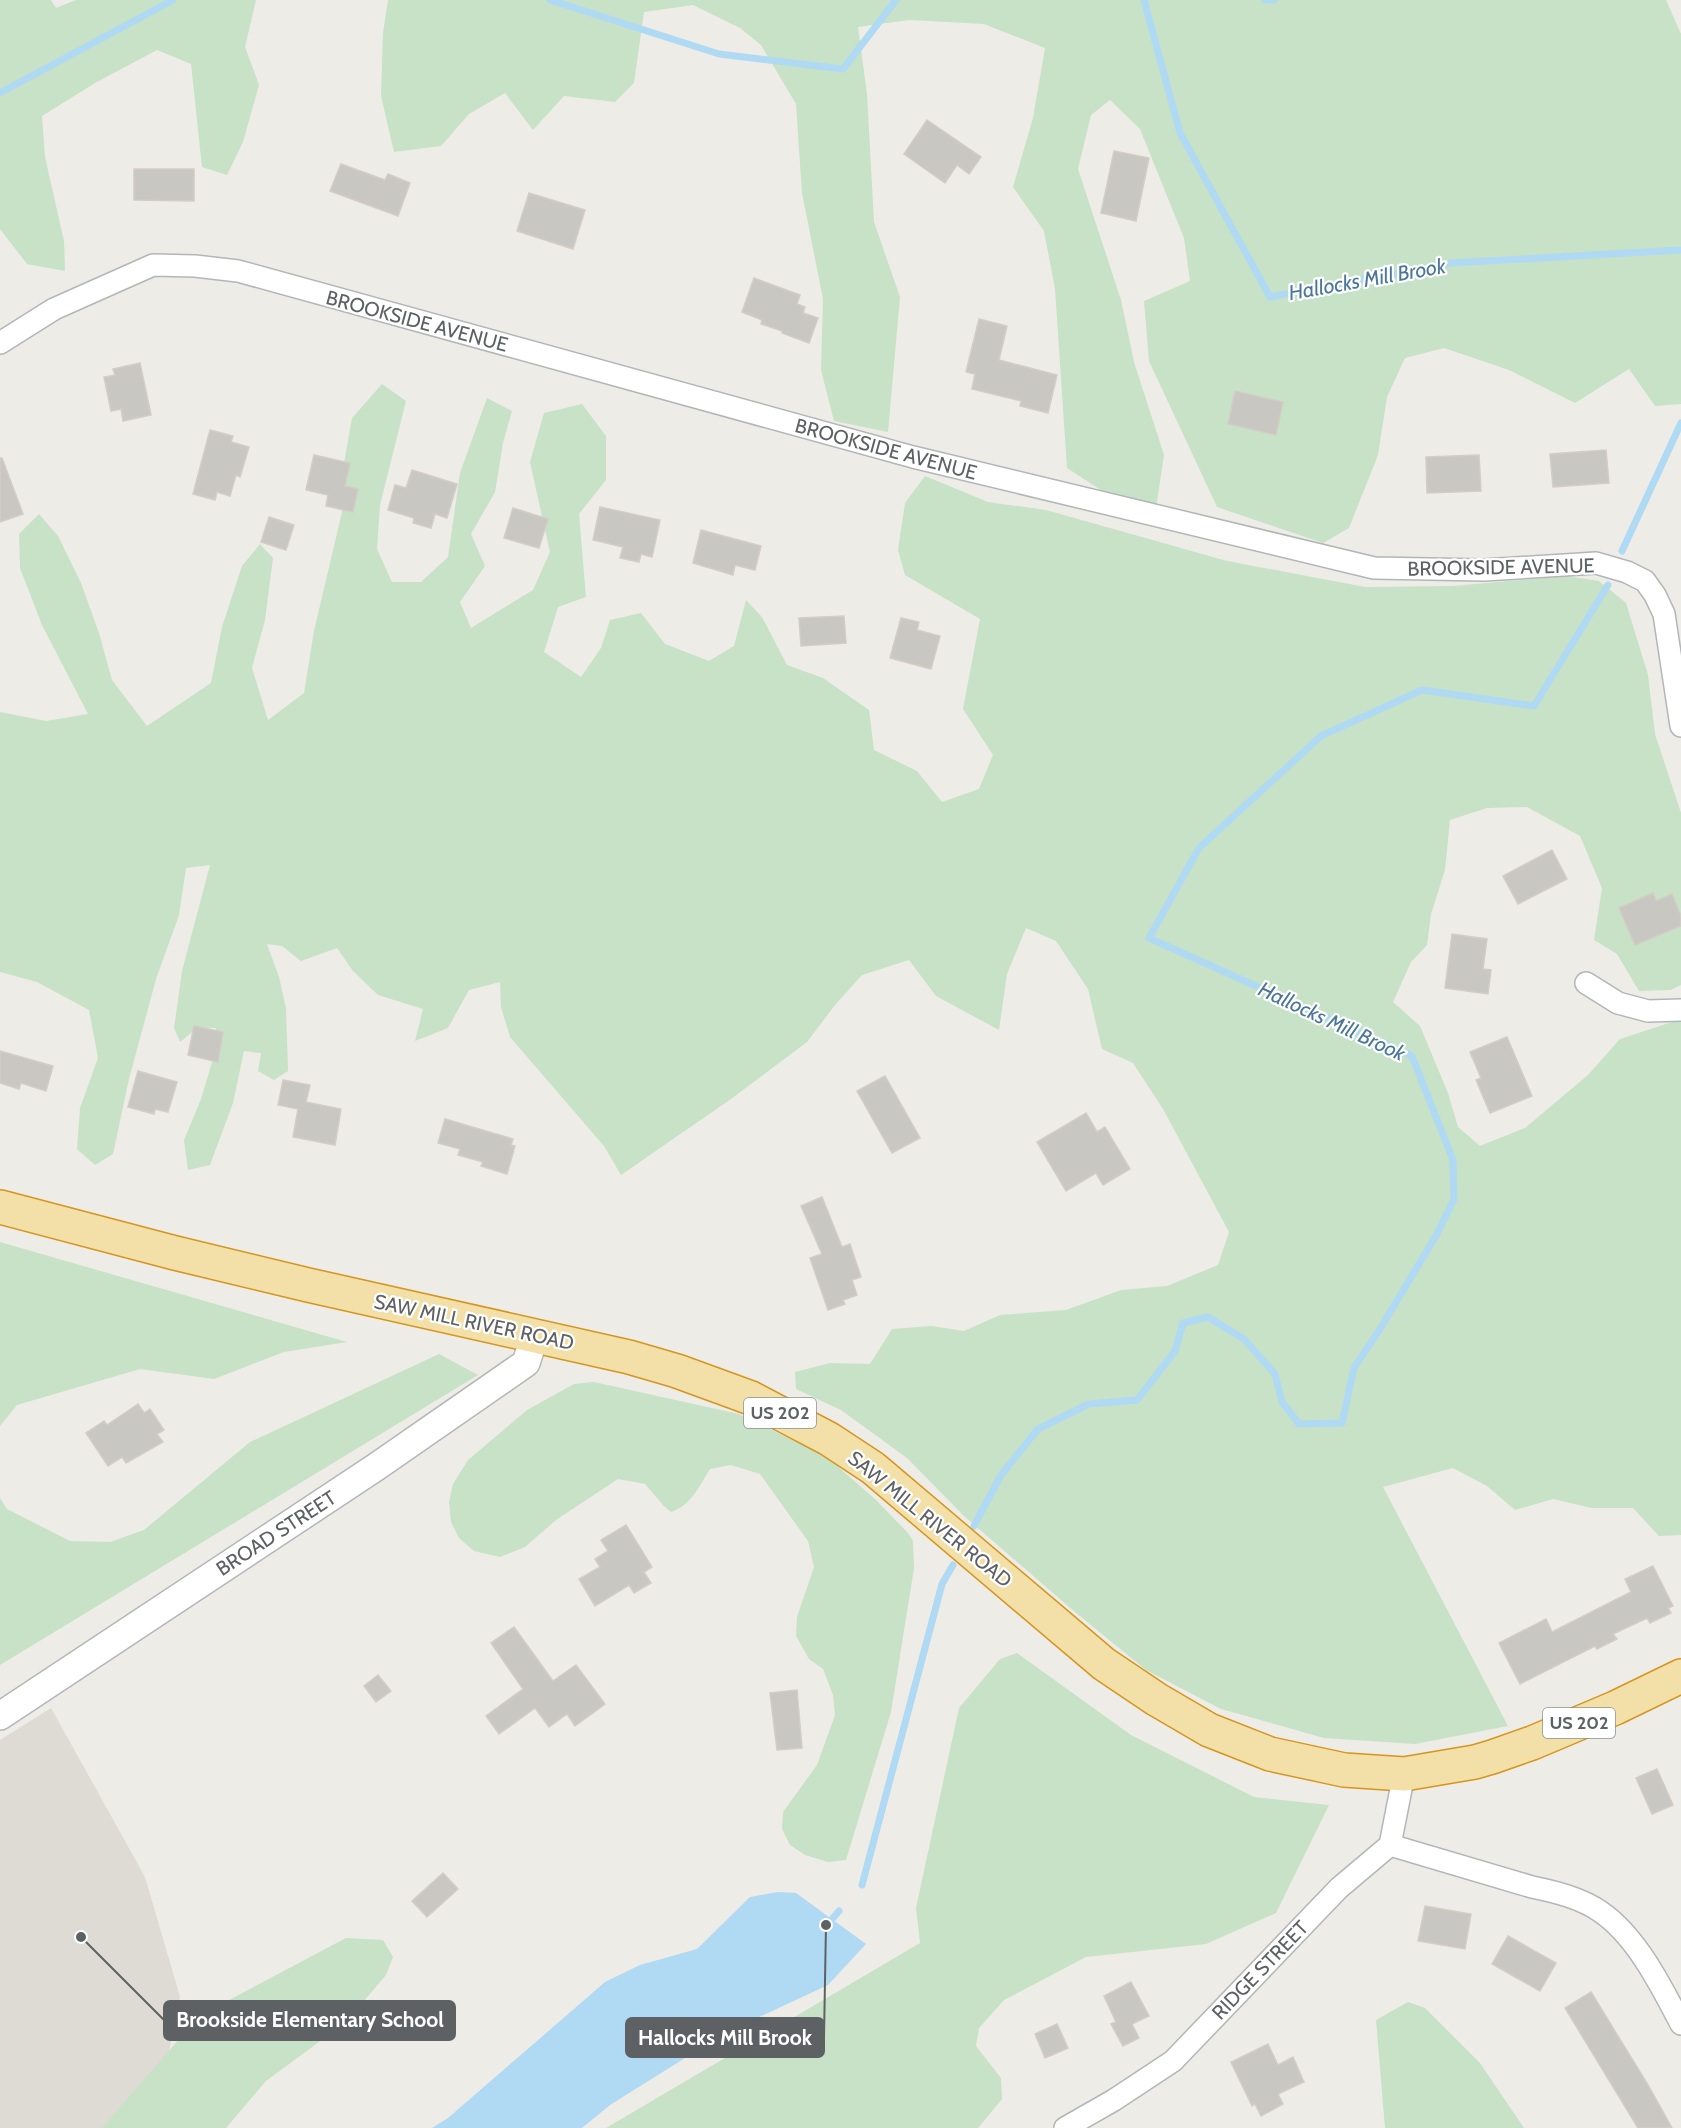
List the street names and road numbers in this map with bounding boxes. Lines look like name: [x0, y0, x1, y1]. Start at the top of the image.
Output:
street label: BROOKSIDE AVENUE: [323, 285, 511, 357]
street label: BROOKSIDE AVENUE: [792, 413, 980, 485]
street label: BROOKSIDE AVENUE: [1407, 553, 1595, 581]
street label: SAW MILL RIVER ROAD: [372, 1289, 576, 1355]
road number: US 202: [744, 1398, 816, 1428]
street label: SAW MILL RIVER ROAD: [843, 1446, 1017, 1592]
street label: BROAD STREET: [212, 1485, 341, 1581]
road number: US 202: [1543, 1708, 1615, 1738]
street label: RIDGE STREET: [1207, 1915, 1313, 2024]

